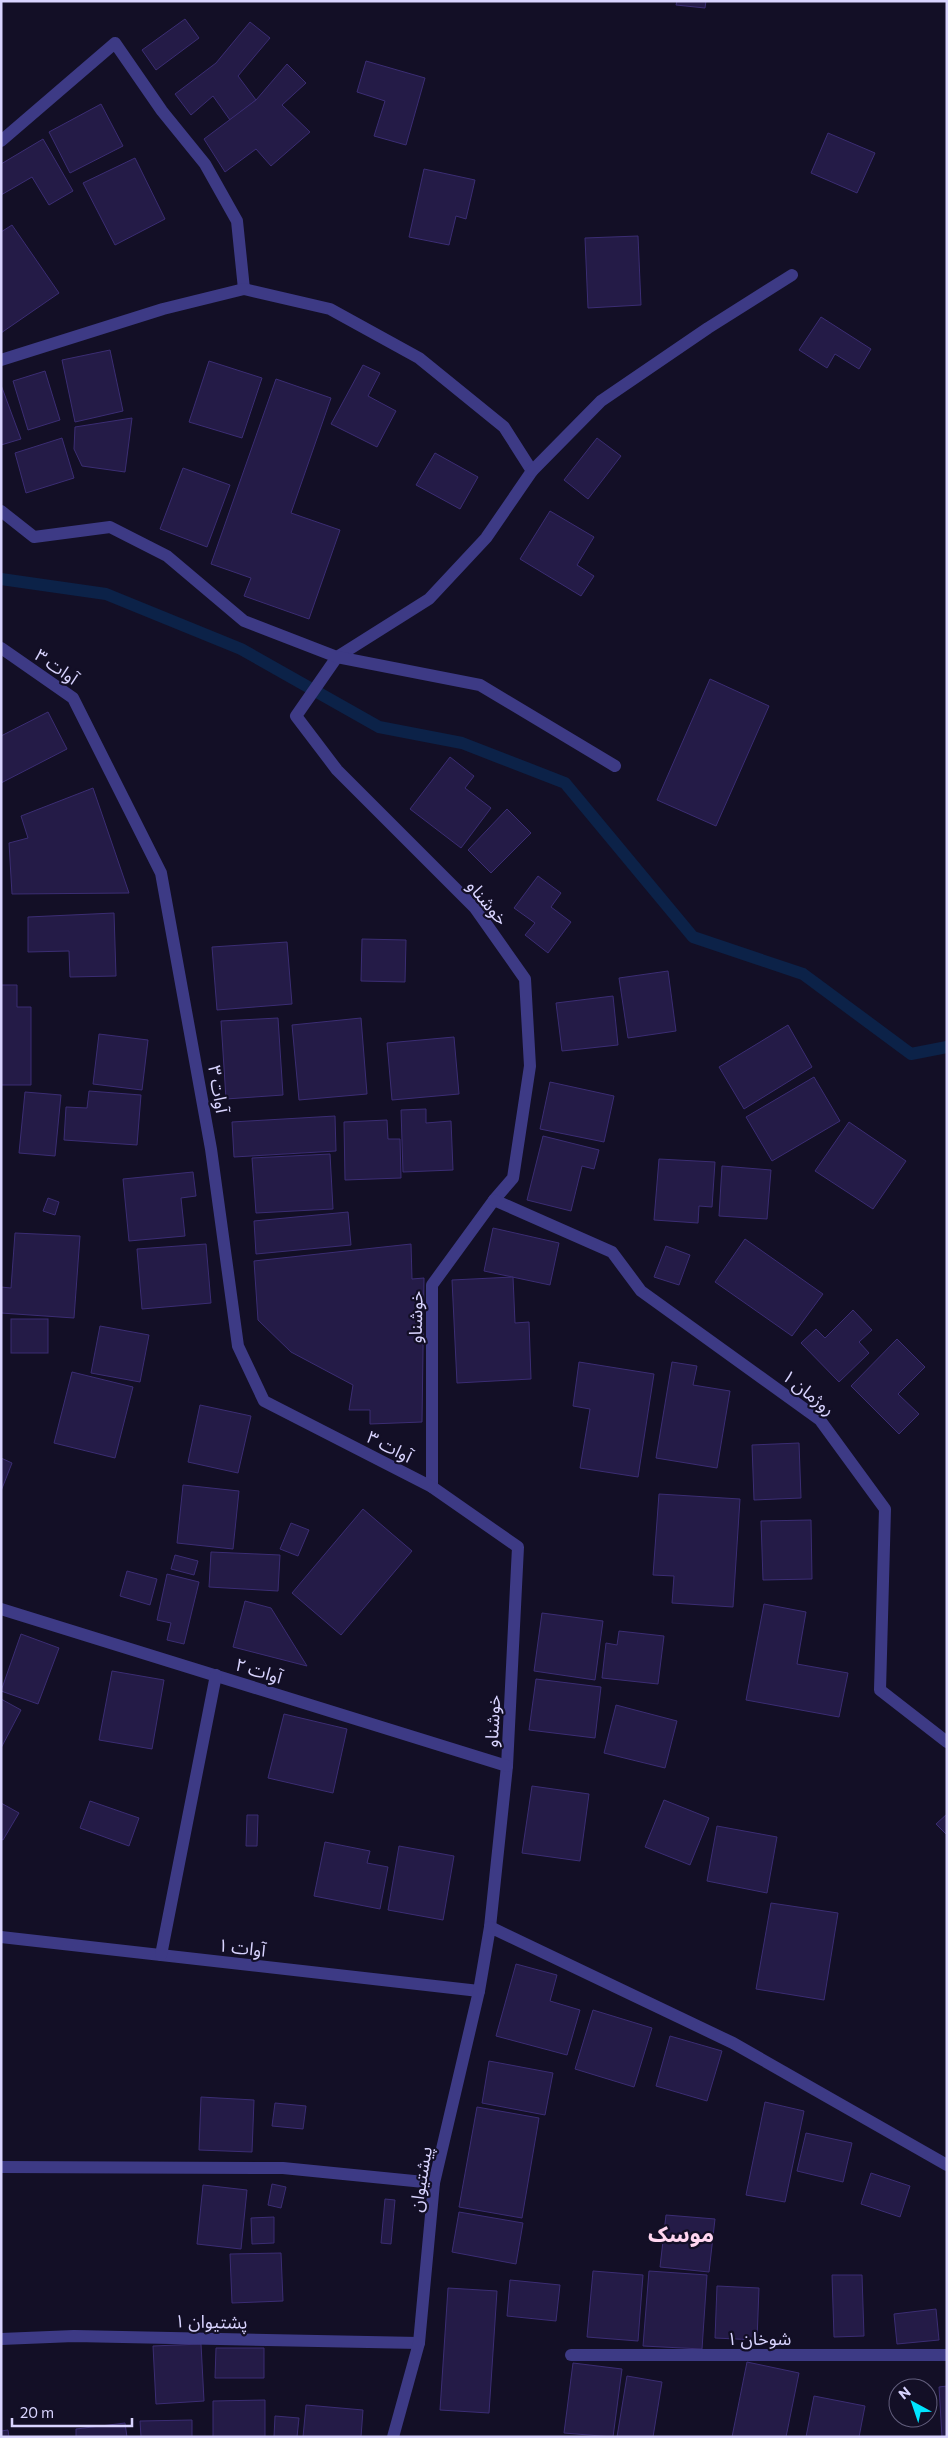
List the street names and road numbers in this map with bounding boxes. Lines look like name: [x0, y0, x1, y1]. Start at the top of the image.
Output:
street label: آوات ۳: [31, 643, 84, 689]
street label: خوشناو: [462, 875, 513, 930]
street label: آوات ۳: [204, 1063, 234, 1115]
street label: خوشناو: [404, 1290, 427, 1344]
street label: روژمان ۱: [778, 1364, 840, 1421]
street label: آوات ۳: [364, 1425, 417, 1467]
street label: آوات ۲: [233, 1652, 286, 1688]
street label: خوشناو: [480, 1694, 505, 1748]
street label: آوات ۱: [217, 1933, 268, 1961]
street label: پیشتیوان: [404, 2145, 437, 2213]
street label: پشتیوان ۱: [174, 2309, 248, 2334]
street label: شوخان ۱: [727, 2327, 791, 2350]

